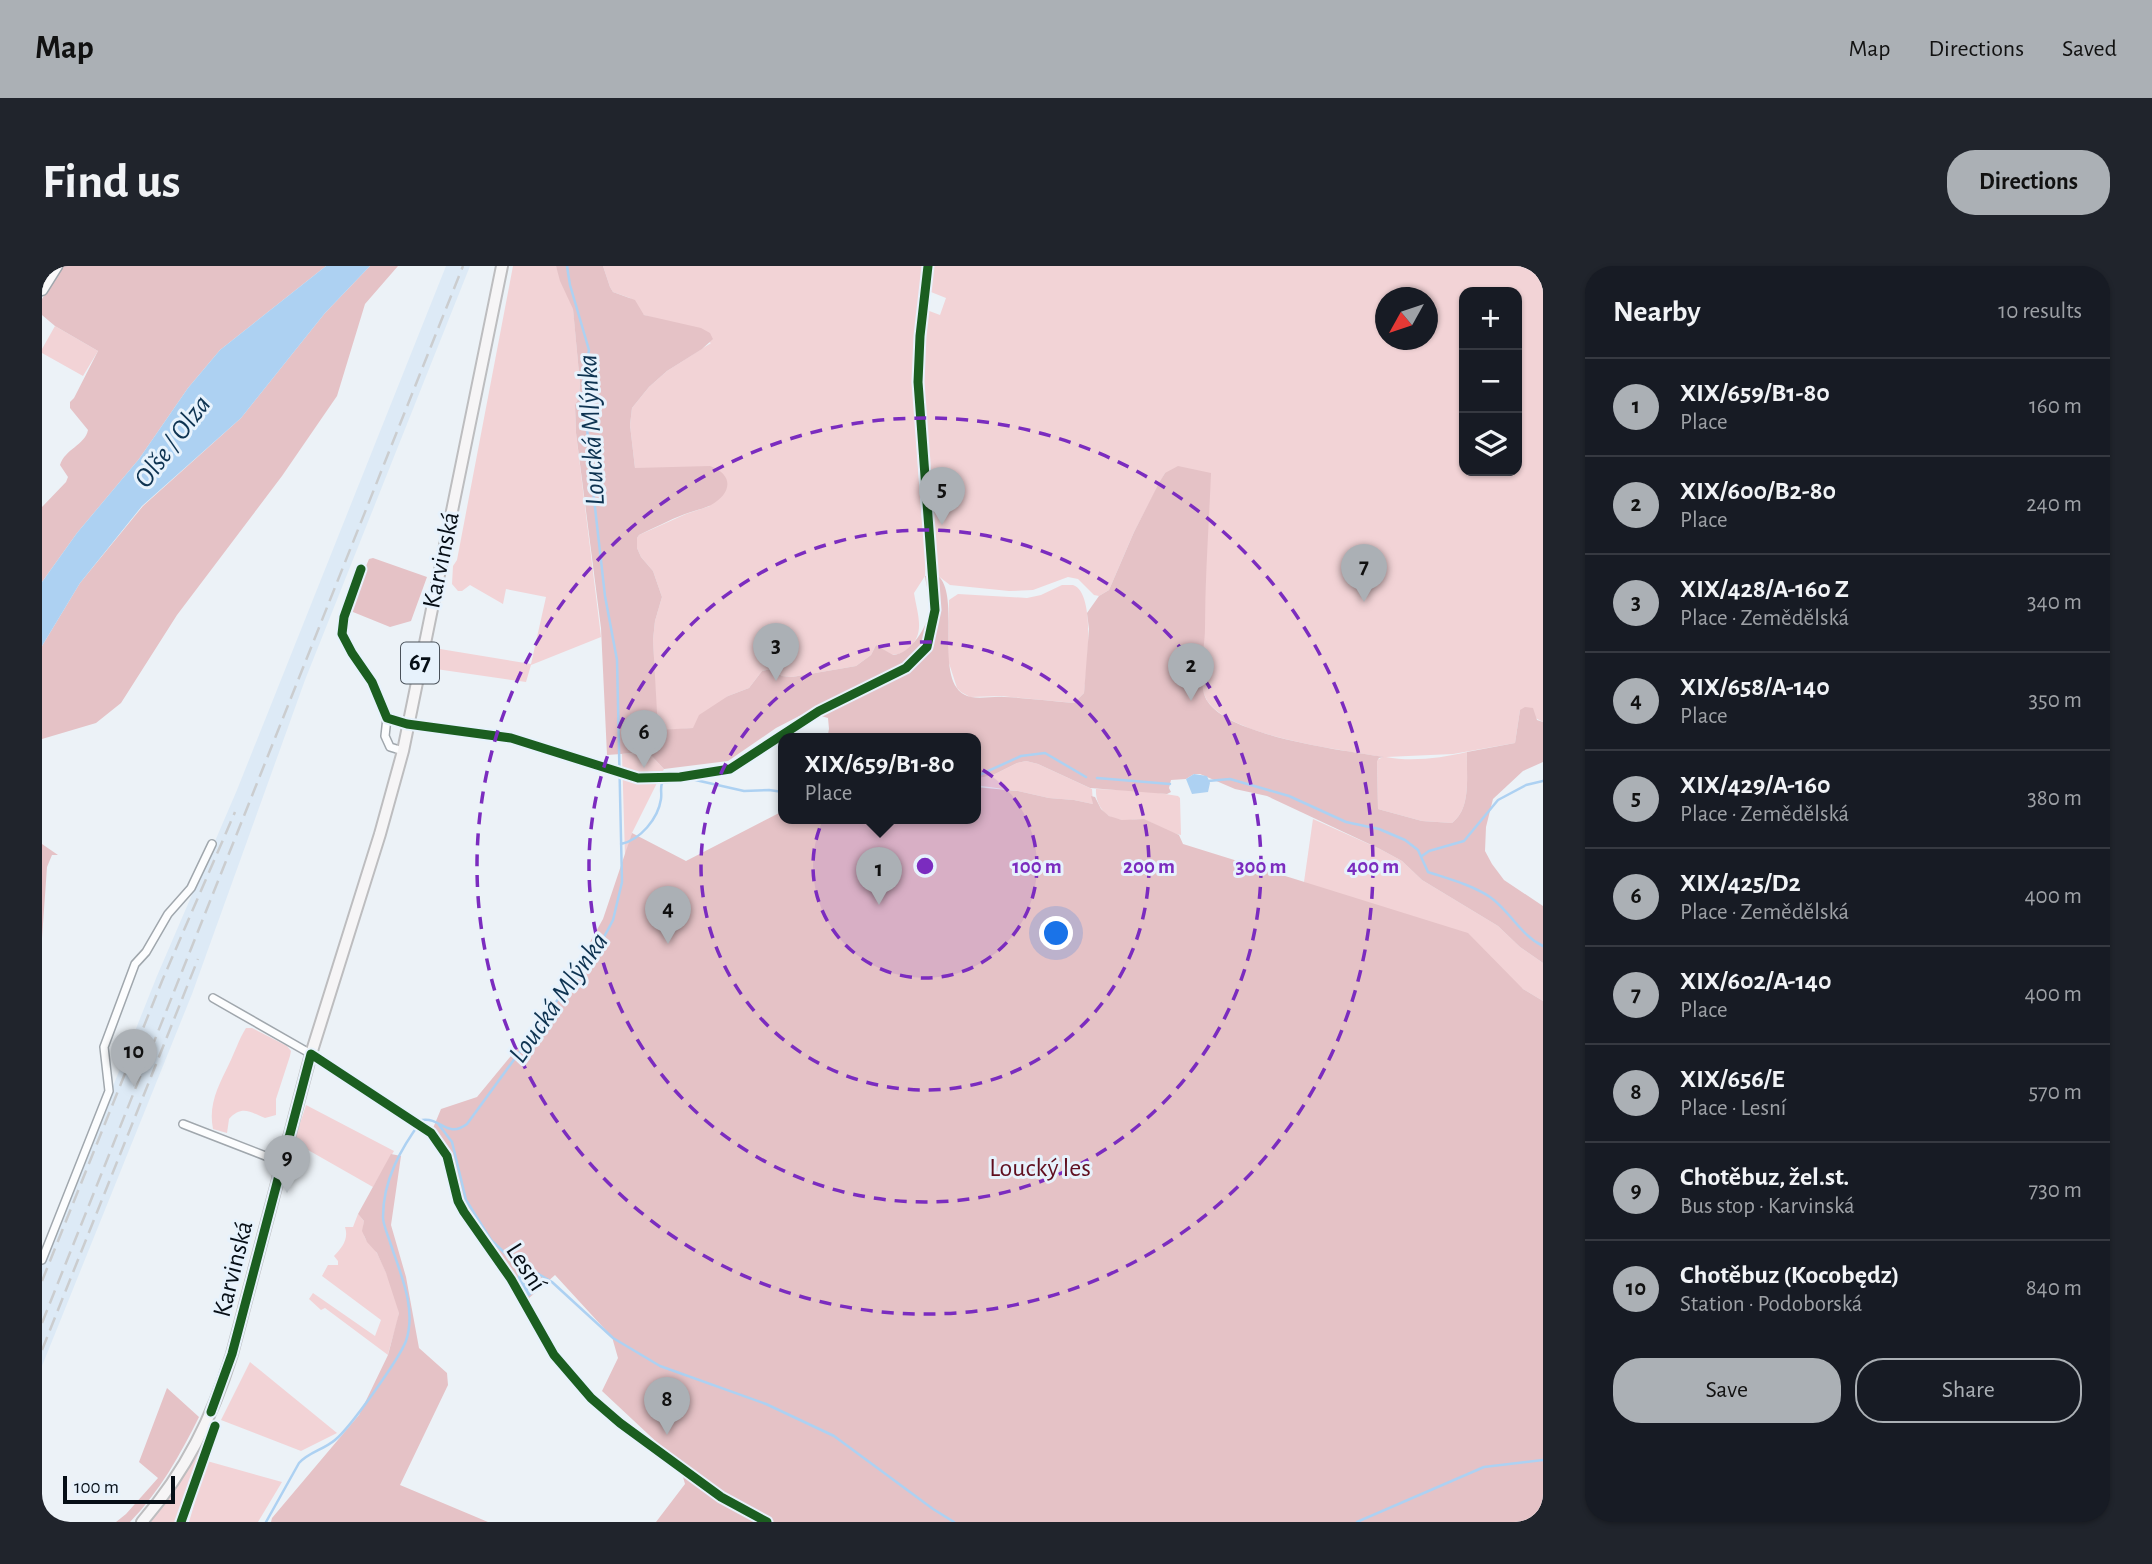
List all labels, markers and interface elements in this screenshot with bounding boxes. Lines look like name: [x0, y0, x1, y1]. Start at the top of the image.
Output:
text: Map: [35, 32, 94, 65]
text: Map: [1848, 37, 1890, 61]
text: Directions: [1928, 37, 2024, 61]
text: Saved: [2062, 37, 2117, 61]
button: Directions: [1947, 150, 2110, 215]
text: Find us: [42, 158, 181, 207]
north arrow: [1375, 287, 1438, 350]
map controls: [1459, 287, 1522, 476]
button: +: [1459, 287, 1522, 350]
text: Nearby: [1613, 297, 1701, 327]
text: 10 results: [1998, 300, 2082, 323]
button: −: [1459, 350, 1522, 413]
water label: Loucká Mlýnka: [574, 354, 610, 506]
text: XIX/659/B1-80: [1680, 380, 1830, 406]
water label: Olše / Olza: [129, 391, 217, 493]
text: 1: [1632, 395, 1640, 418]
text: 160 m: [2029, 395, 2082, 418]
text: Place: [1680, 411, 1728, 434]
button: layers: [1459, 413, 1522, 476]
pin: 5: [919, 467, 965, 525]
text: XIX/600/B2-80: [1680, 478, 1836, 504]
text: 2: [1631, 493, 1641, 516]
text: 240 m: [2026, 493, 2082, 516]
street label: Karvinská: [418, 509, 464, 611]
text: Place: [1680, 509, 1728, 532]
pin: 7: [1341, 544, 1387, 602]
text: XIX/428/A-160 Z: [1680, 576, 1849, 602]
text: 3: [1631, 591, 1641, 614]
text: 340 m: [2027, 591, 2082, 614]
text: Place · Zemědělská: [1680, 607, 1849, 630]
pin: 3: [753, 623, 799, 681]
road number: 67: [401, 642, 439, 684]
pin: 2: [1168, 643, 1214, 701]
text: XIX/658/A-140: [1680, 674, 1830, 700]
text: 4: [1630, 689, 1642, 712]
text: 350 m: [2029, 689, 2082, 712]
text: Place: [1680, 705, 1728, 728]
pin: 6: [621, 710, 667, 768]
popup: [778, 733, 981, 824]
text: XIX/659/B1-80: [805, 751, 954, 777]
text: XIX/429/A-160: [1680, 772, 1831, 798]
text: Place: [805, 782, 852, 805]
text: 5: [1631, 787, 1641, 810]
text: 380 m: [2027, 787, 2082, 810]
text: Place · Zemědělská: [1680, 803, 1849, 826]
pin: 1: [856, 847, 902, 905]
centre of rings: [913, 854, 937, 878]
text: 100 m: [1012, 856, 1062, 877]
text: 200 m: [1123, 856, 1175, 877]
text: 300 m: [1235, 856, 1287, 877]
text: 400 m: [1347, 856, 1399, 877]
text: XIX/425/D2: [1680, 870, 1801, 896]
text: 6: [1630, 885, 1642, 908]
text: 400 m: [2024, 885, 2082, 908]
pin: 4: [645, 886, 691, 944]
text: Place · Zemědělská: [1680, 901, 1849, 924]
your location: [1039, 916, 1073, 950]
water label: Loucká Mlýnka: [504, 928, 614, 1068]
text: XIX/602/A-140: [1680, 968, 1831, 994]
text: 7: [1631, 983, 1641, 1006]
text: 400 m: [2024, 983, 2082, 1006]
text: Place: [1680, 999, 1728, 1022]
pin: 10: [111, 1029, 157, 1087]
text: XIX/656/E: [1680, 1066, 1784, 1092]
text: 8: [1630, 1081, 1642, 1104]
text: 570 m: [2028, 1081, 2082, 1104]
text: Place · Lesní: [1680, 1097, 1786, 1120]
pin: 9: [264, 1135, 310, 1193]
park label: Loucký les: [989, 1155, 1091, 1181]
text: Chotěbuz, žel.st.: [1680, 1164, 1849, 1190]
text: 9: [1630, 1179, 1642, 1202]
text: 730 m: [2029, 1179, 2082, 1202]
text: Bus stop · Karvinská: [1680, 1195, 1855, 1218]
street label: Karvinská: [209, 1218, 257, 1320]
street label: Lesní: [501, 1238, 551, 1296]
text: Chotěbuz (Kocobędz): [1680, 1262, 1900, 1288]
text: 10: [1626, 1277, 1646, 1300]
text: 840 m: [2026, 1277, 2082, 1300]
text: Station · Podoborská: [1680, 1293, 1862, 1316]
button: Save: [1613, 1358, 1841, 1423]
button: Share: [1855, 1358, 2082, 1423]
pin: 8: [644, 1377, 690, 1435]
scale bar: [63, 1473, 175, 1505]
text: 100 m: [74, 1478, 119, 1497]

